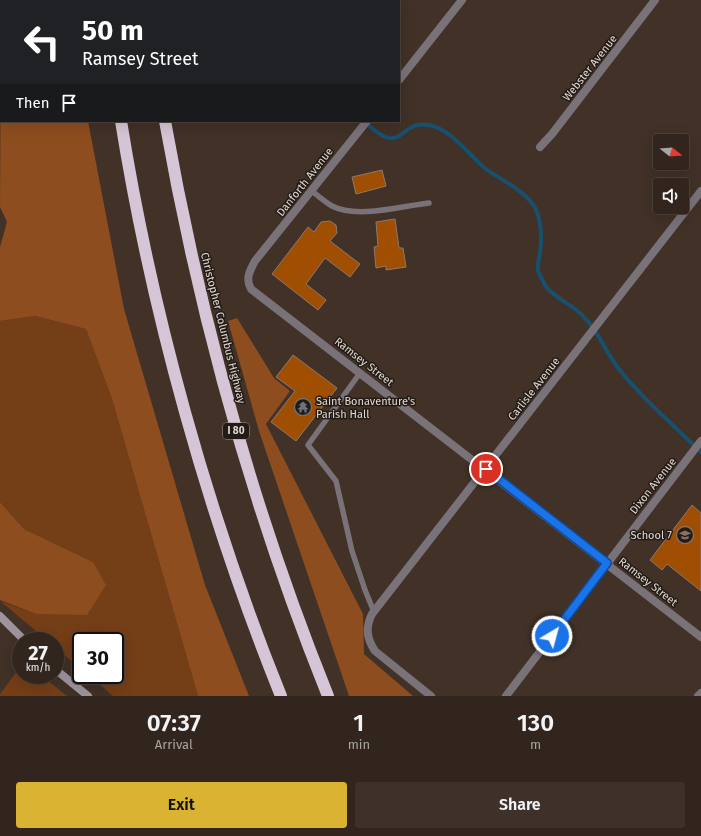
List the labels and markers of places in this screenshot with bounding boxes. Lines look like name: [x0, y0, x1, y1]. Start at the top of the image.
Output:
place label: Saint Bonaventure's Parish Hall: [316, 395, 415, 421]
temple icon: Saint Bonaventure's Parish Hall: [293, 397, 313, 417]
pin: [469, 452, 503, 486]
school or university icon: School 7: [675, 525, 695, 545]
place label: School 7: [630, 529, 672, 542]

